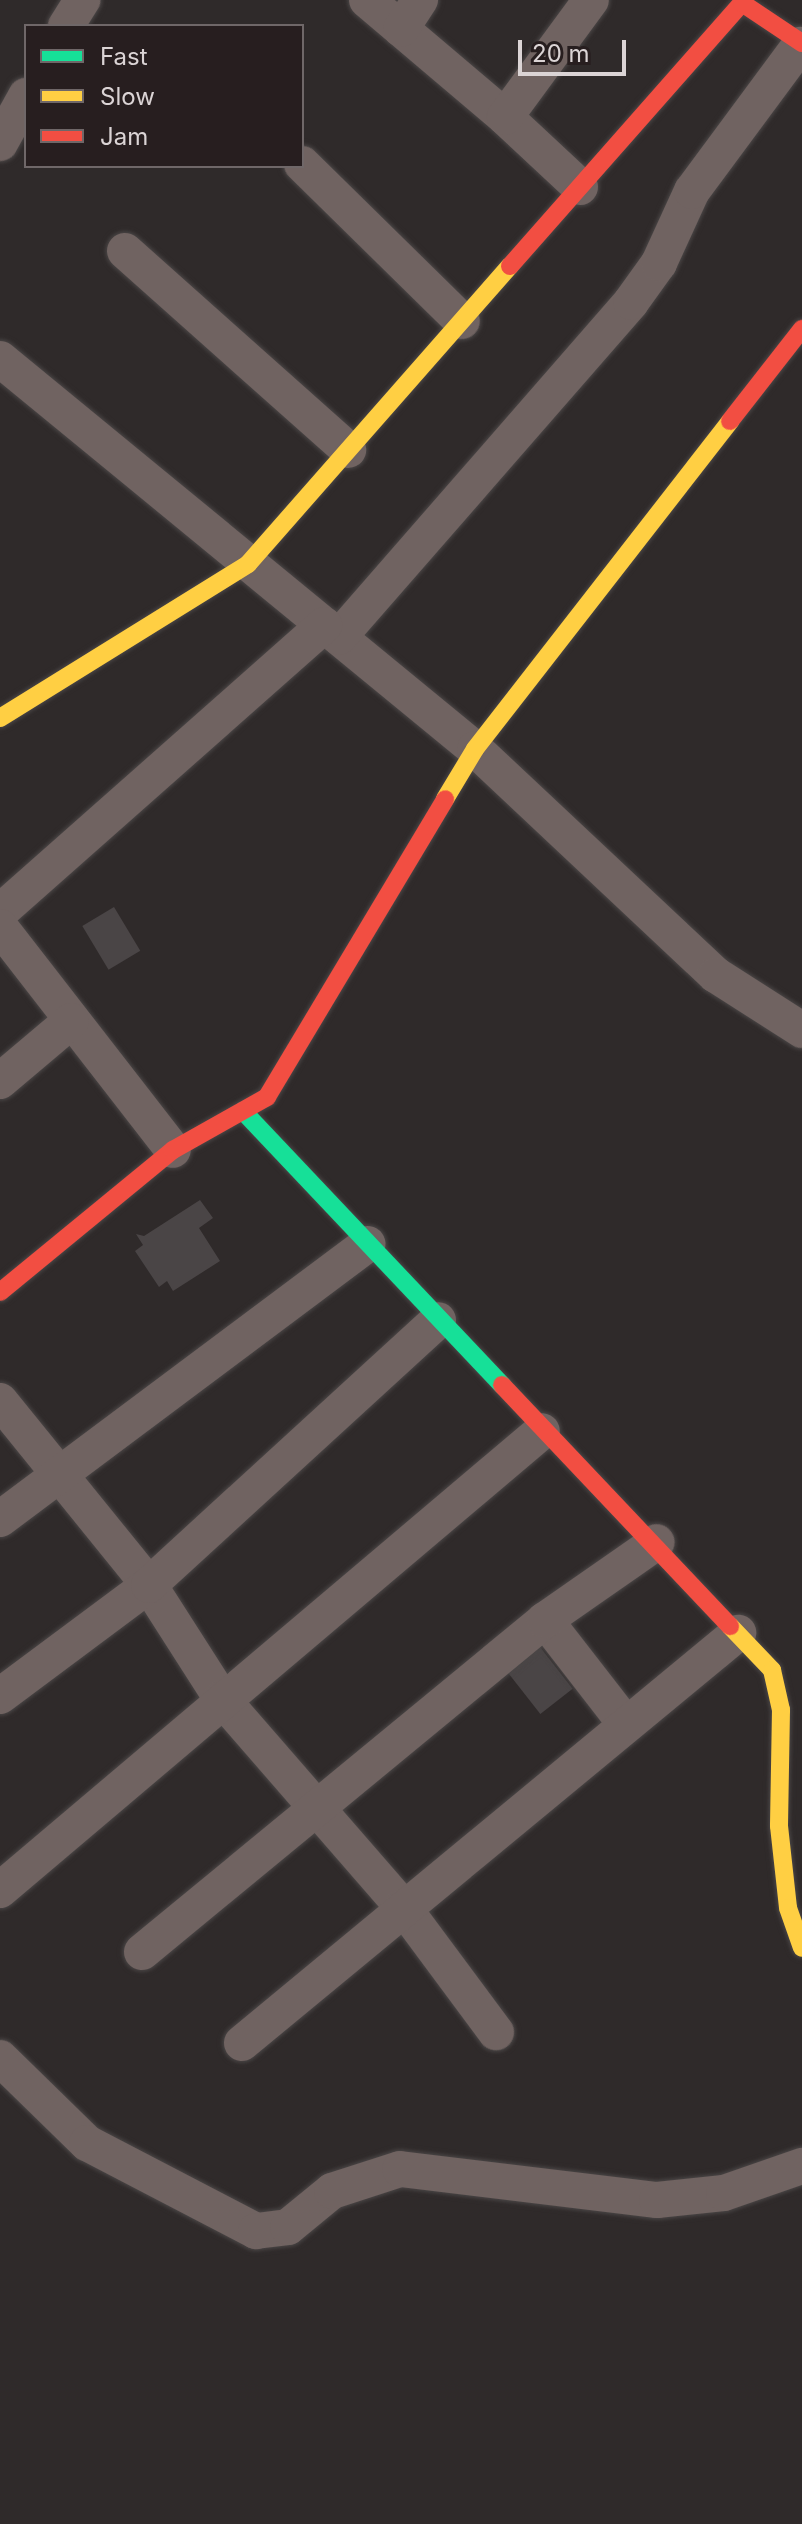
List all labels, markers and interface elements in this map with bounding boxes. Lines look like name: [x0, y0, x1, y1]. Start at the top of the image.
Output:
legend: [24, 24, 304, 168]
scale bar: [522, 24, 630, 74]
text: 20 m: [532, 39, 590, 68]
text: Fast: [100, 42, 148, 71]
text: Slow: [100, 82, 155, 111]
text: Jam: [100, 122, 148, 151]

